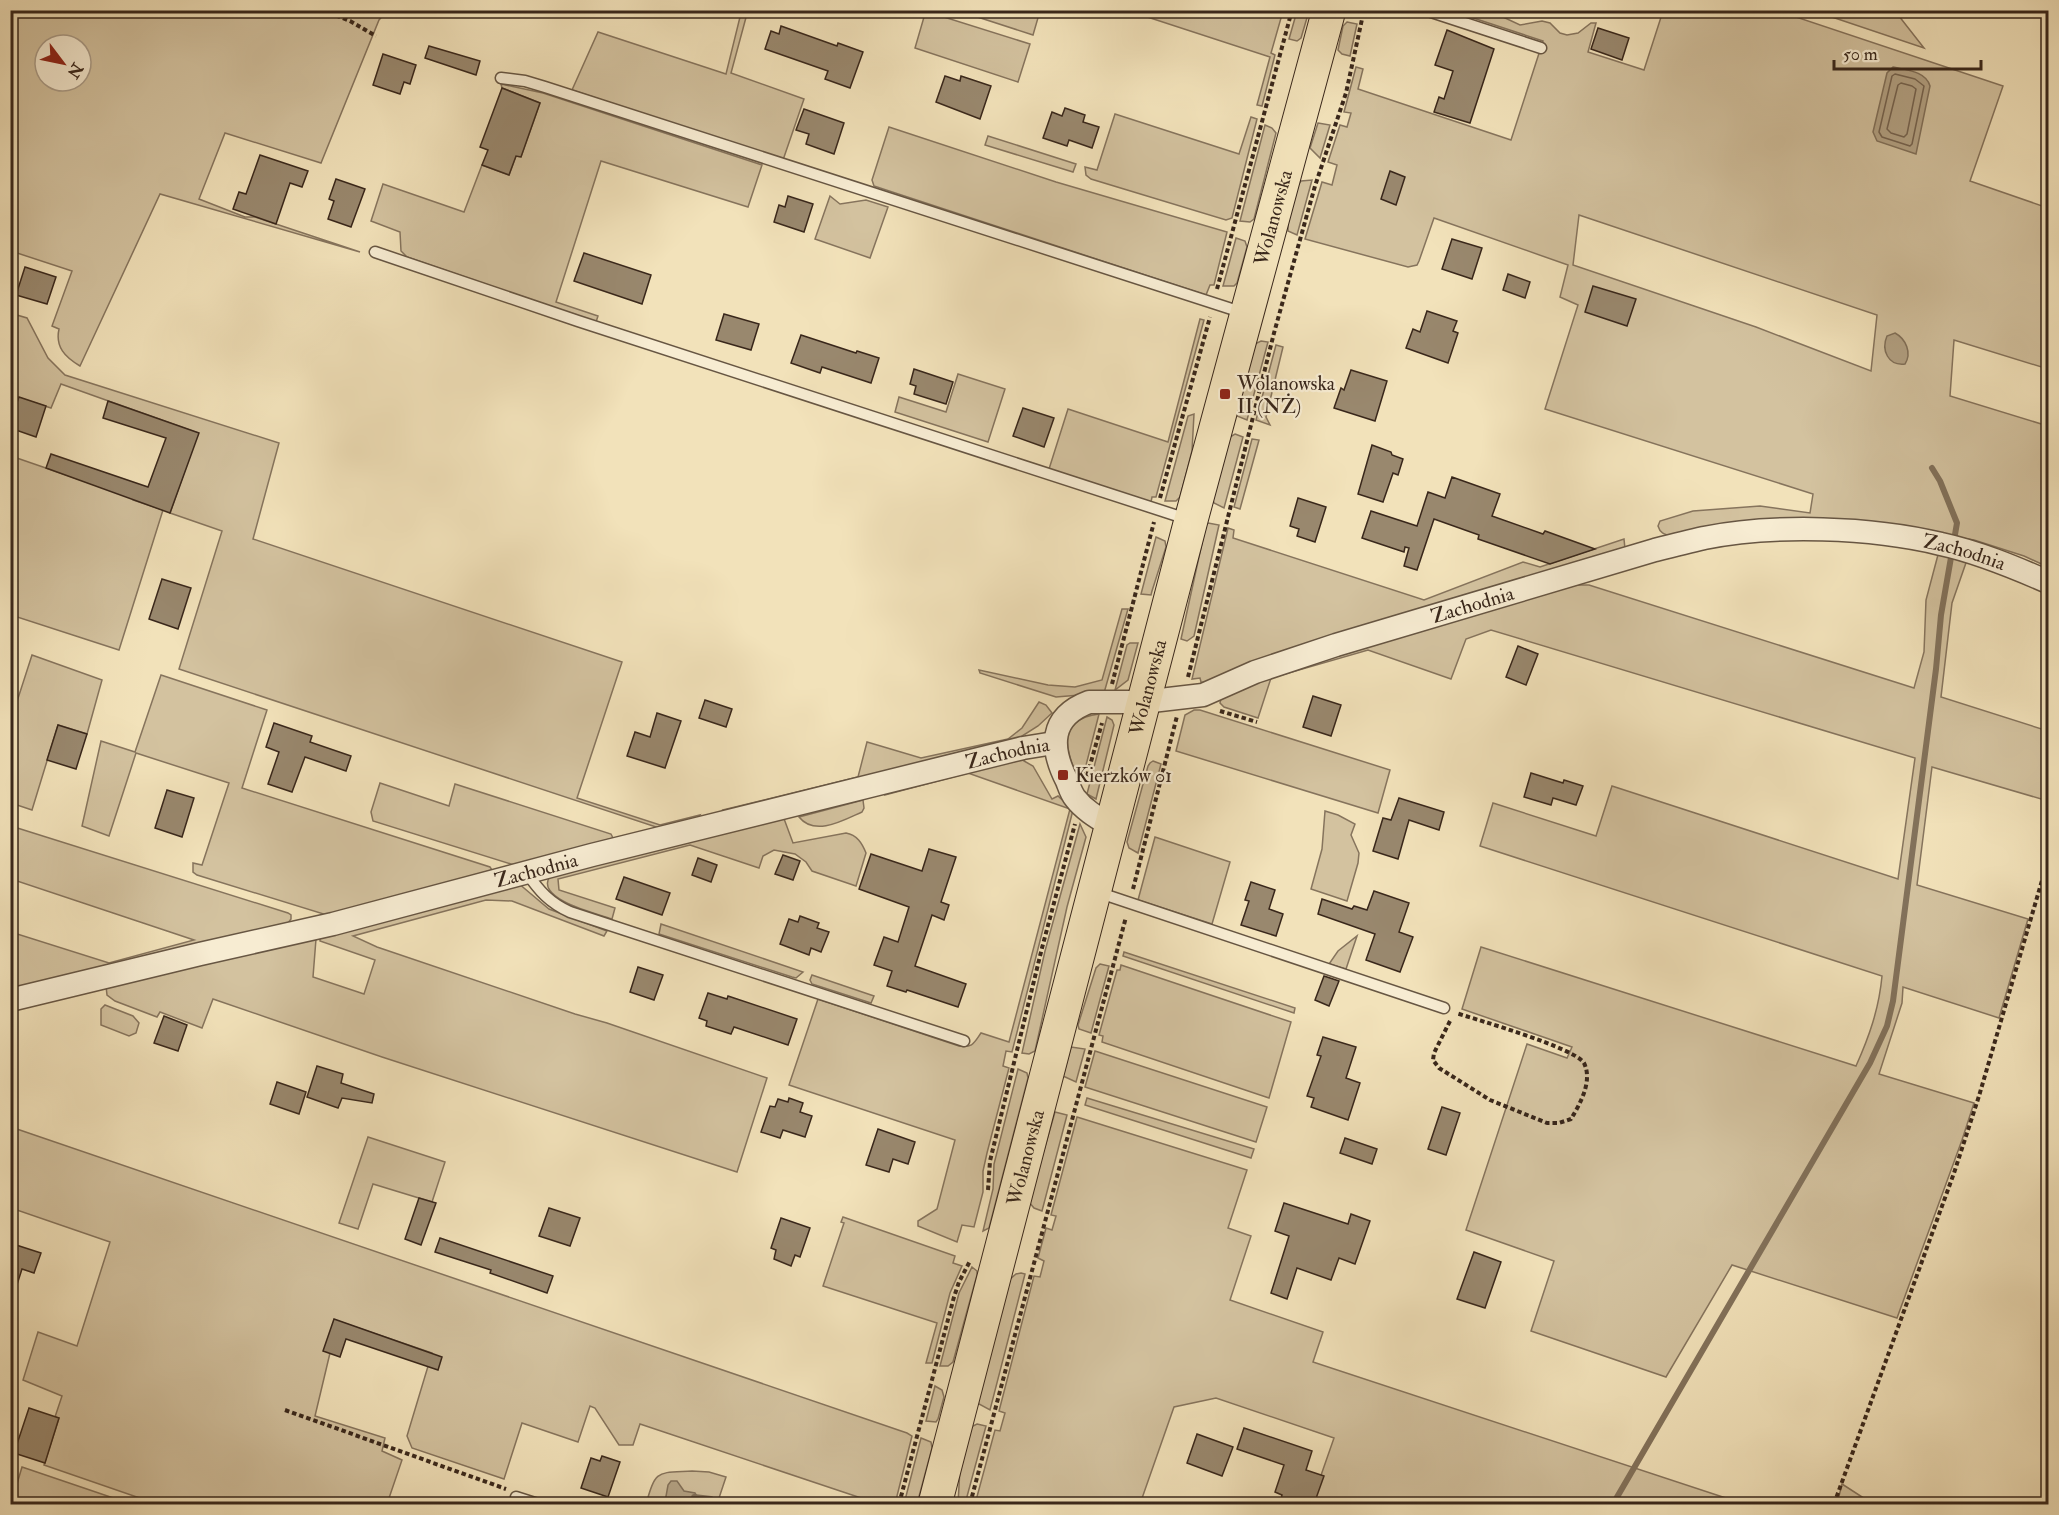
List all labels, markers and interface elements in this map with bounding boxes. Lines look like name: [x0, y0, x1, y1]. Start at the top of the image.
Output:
north arrow: [33, 33, 93, 93]
scale bar: [1834, 33, 1981, 71]
text: 50 m: [1843, 43, 1878, 66]
text: N: [62, 58, 88, 82]
street label: Wolanowska: [1248, 166, 1298, 269]
place label: Wolanowska II (NŻ): [1236, 371, 1336, 419]
marker: Wolanowska II (NŻ): [1218, 387, 1232, 401]
street label: Zachodnia: [1921, 528, 2010, 576]
street label: Zachodnia: [1428, 580, 1517, 629]
street label: Wolanowska: [1123, 636, 1172, 739]
street label: Zachodnia: [963, 731, 1052, 774]
place label: Kierzków 01: [1075, 763, 1172, 788]
marker: Kierzków 01: [1056, 768, 1070, 782]
street label: Zachodnia: [492, 847, 581, 893]
street label: Wolanowska: [1000, 1106, 1050, 1209]

